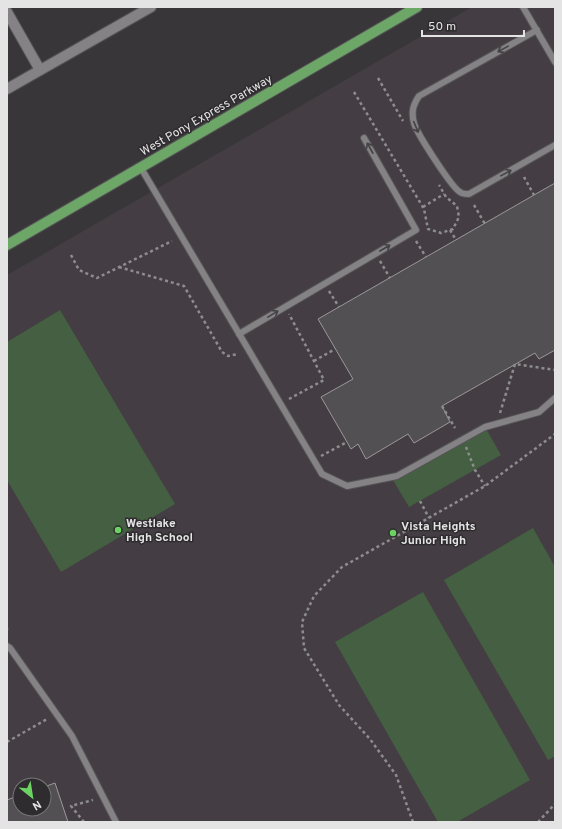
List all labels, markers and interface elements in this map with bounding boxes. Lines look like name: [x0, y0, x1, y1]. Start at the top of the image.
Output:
scale bar: [422, 12, 524, 38]
text: 50 m: [428, 19, 456, 35]
one-way arrow: [497, 46, 509, 54]
street label: West Pony Express Parkway: [138, 71, 275, 160]
one-way arrow: [413, 121, 420, 133]
one-way arrow: [366, 142, 374, 154]
one-way arrow: [499, 169, 511, 177]
one-way arrow: [379, 244, 391, 252]
one-way arrow: [267, 310, 279, 318]
place label: Westlake High School: [126, 516, 193, 546]
place label: Vista Heights Junior High: [401, 519, 476, 549]
marker: Westlake High School: [113, 525, 123, 535]
marker: Vista Heights Junior High: [388, 528, 398, 538]
north arrow: [12, 777, 52, 817]
text: N: [30, 797, 43, 813]

